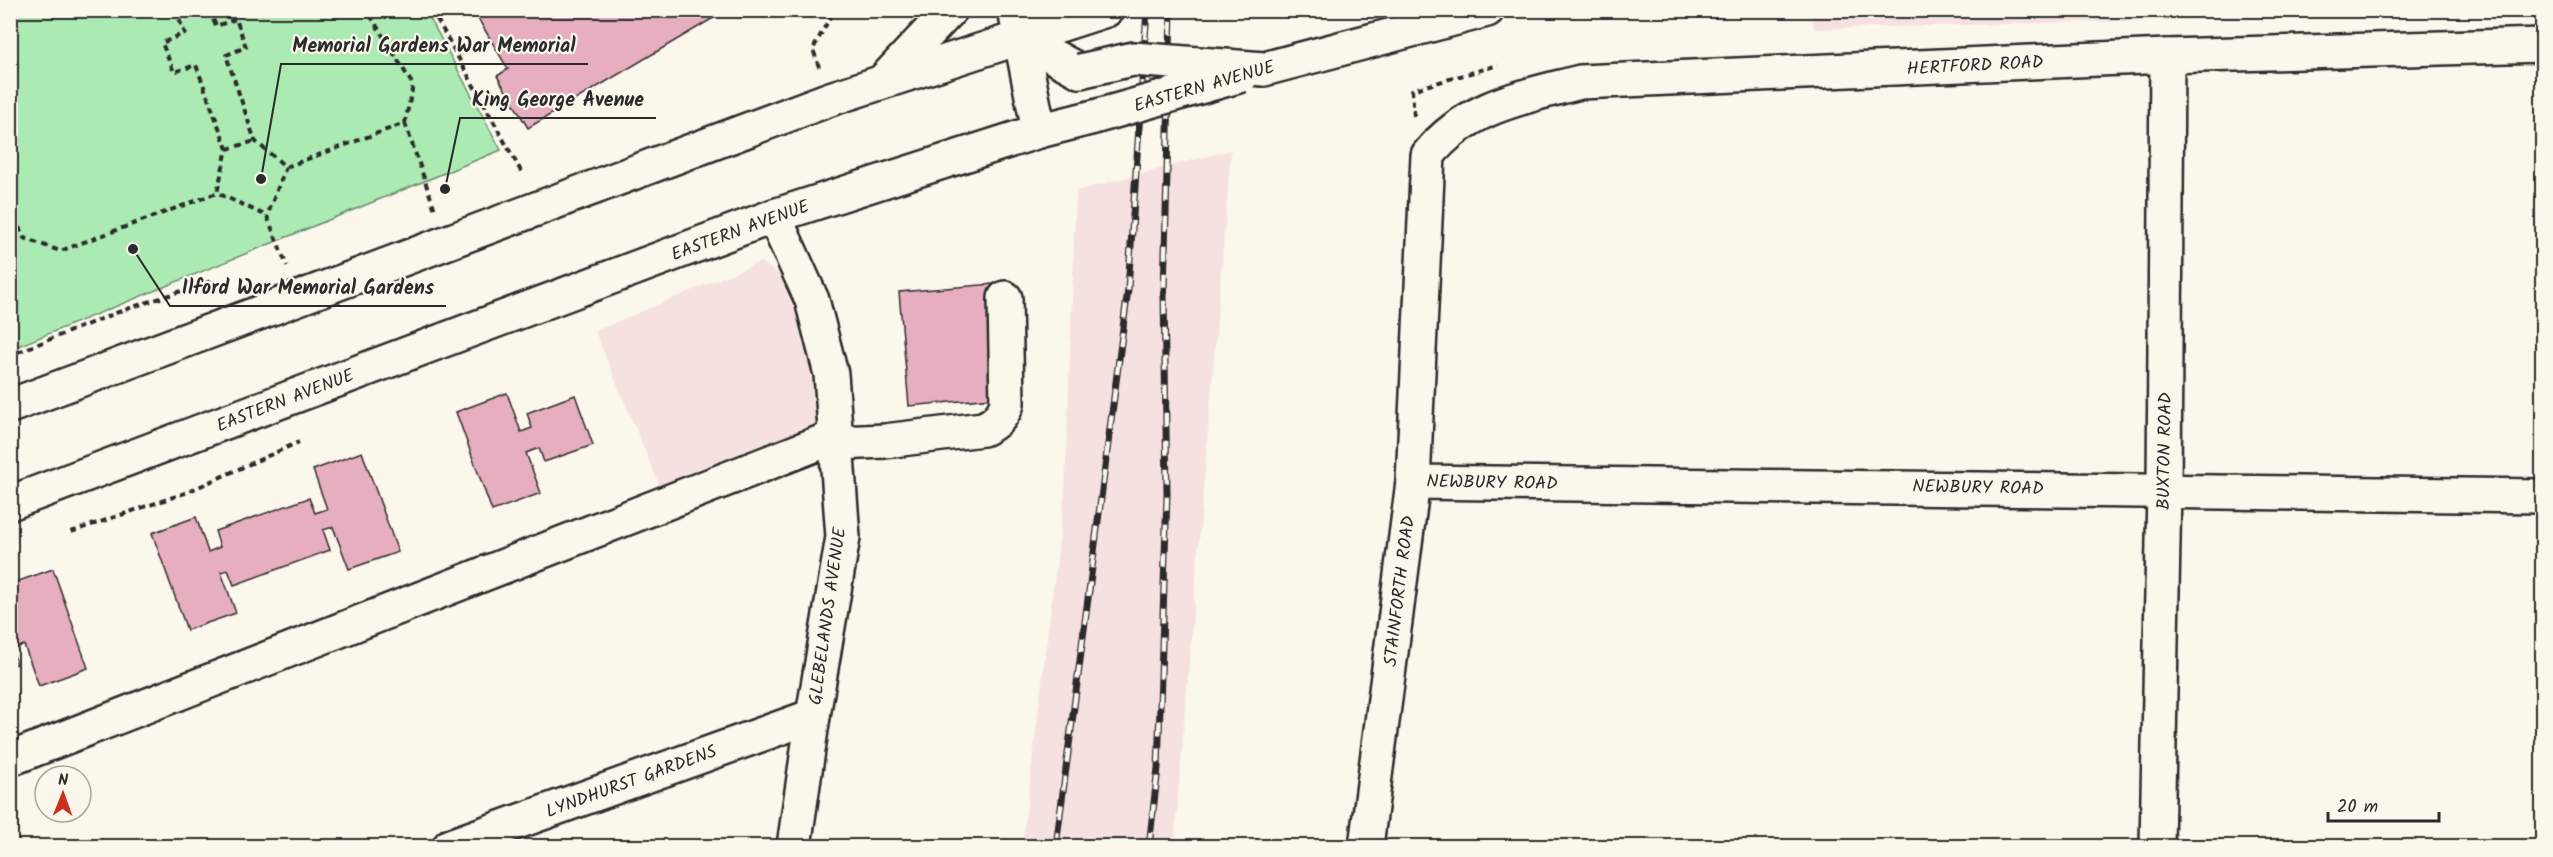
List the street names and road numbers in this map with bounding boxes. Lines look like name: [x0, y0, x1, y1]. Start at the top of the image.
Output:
street label: HERTFORD ROAD: [1906, 48, 2044, 85]
street label: EASTERN AVENUE: [1130, 53, 1279, 121]
street label: EASTERN AVENUE: [667, 193, 814, 270]
street label: EASTERN AVENUE: [212, 362, 359, 441]
street label: BUXTON ROAD: [2150, 392, 2181, 510]
street label: NEWBURY ROAD: [1426, 468, 1558, 499]
street label: NEWBURY ROAD: [1912, 473, 2044, 504]
street label: STAINFORTH ROAD: [1377, 514, 1424, 668]
street label: GLEBELANDS AVENUE: [802, 525, 855, 707]
street label: LYNDHURST GARDENS: [542, 738, 721, 827]

